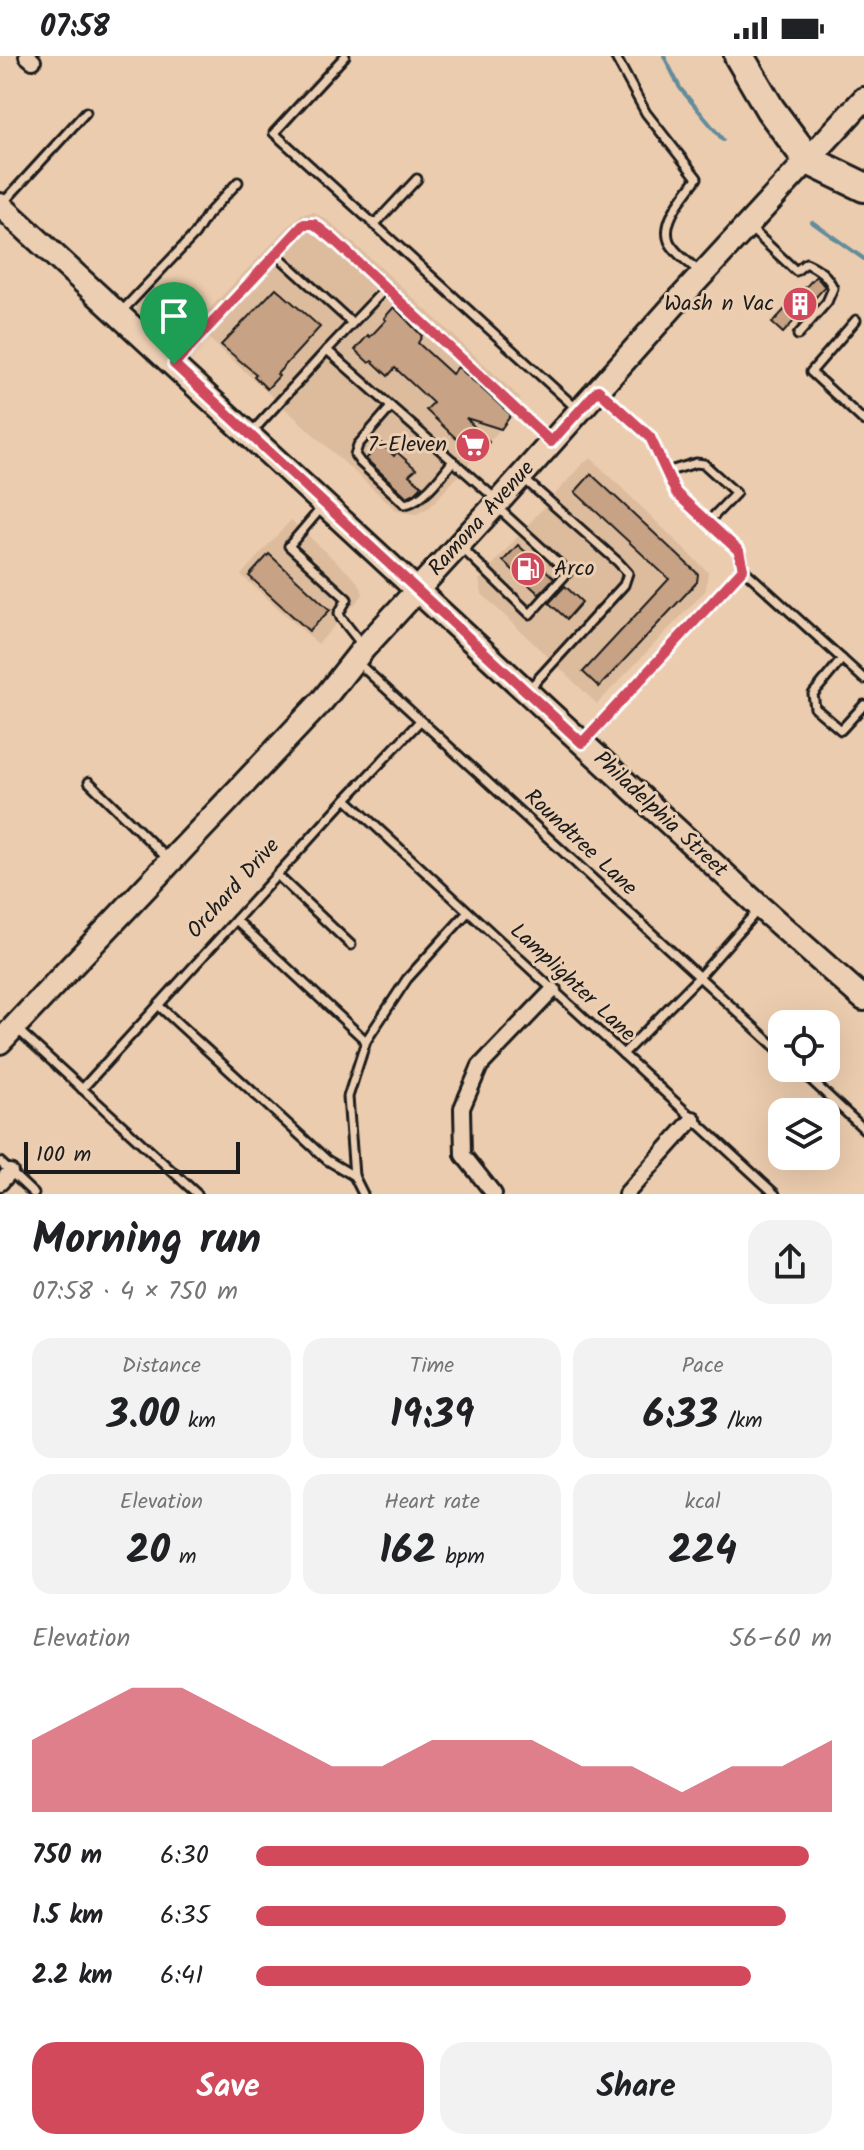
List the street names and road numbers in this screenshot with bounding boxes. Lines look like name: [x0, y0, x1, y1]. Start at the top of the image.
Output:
street label: Ramona Avenue: [420, 453, 544, 585]
street label: Philadelphia Street: [585, 743, 736, 887]
street label: Roundtree Lane: [515, 781, 645, 905]
street label: Orchard Drive: [179, 831, 289, 947]
street label: Lamplighter Lane: [501, 915, 643, 1051]

